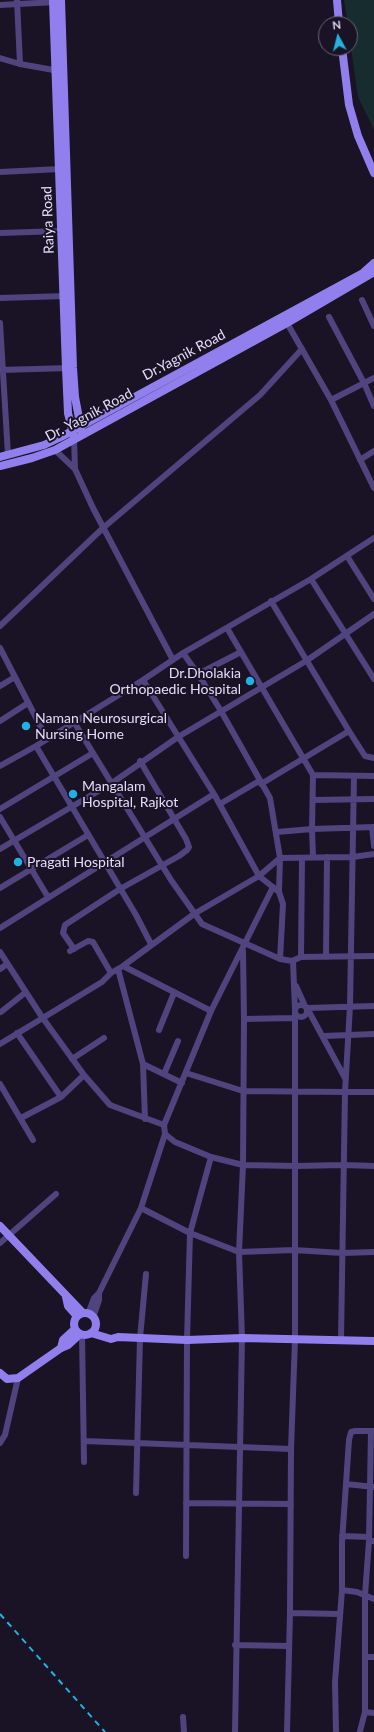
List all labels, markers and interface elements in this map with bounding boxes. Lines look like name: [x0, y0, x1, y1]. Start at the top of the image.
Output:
north arrow: [318, 16, 358, 56]
text: N: [332, 18, 342, 32]
street label: Raiya Road: [38, 186, 58, 254]
street label: Dr.Yagnik Road: [140, 326, 228, 384]
street label: Dr. Yagnik Road: [43, 385, 135, 445]
place label: Dr.Dholakia Orthopaedic Hospital: [109, 665, 241, 698]
marker: Dr.Dholakia Orthopaedic Hospital: [244, 675, 256, 687]
place label: Naman Neurosurgical Nursing Home: [35, 710, 167, 742]
marker: Naman Neurosurgical Nursing Home: [20, 720, 32, 732]
place label: Mangalam Hospital, Rajkot: [82, 778, 178, 810]
marker: Mangalam Hospital, Rajkot: [67, 788, 79, 800]
place label: Pragati Hospital: [27, 854, 125, 870]
marker: Pragati Hospital: [12, 856, 24, 868]

